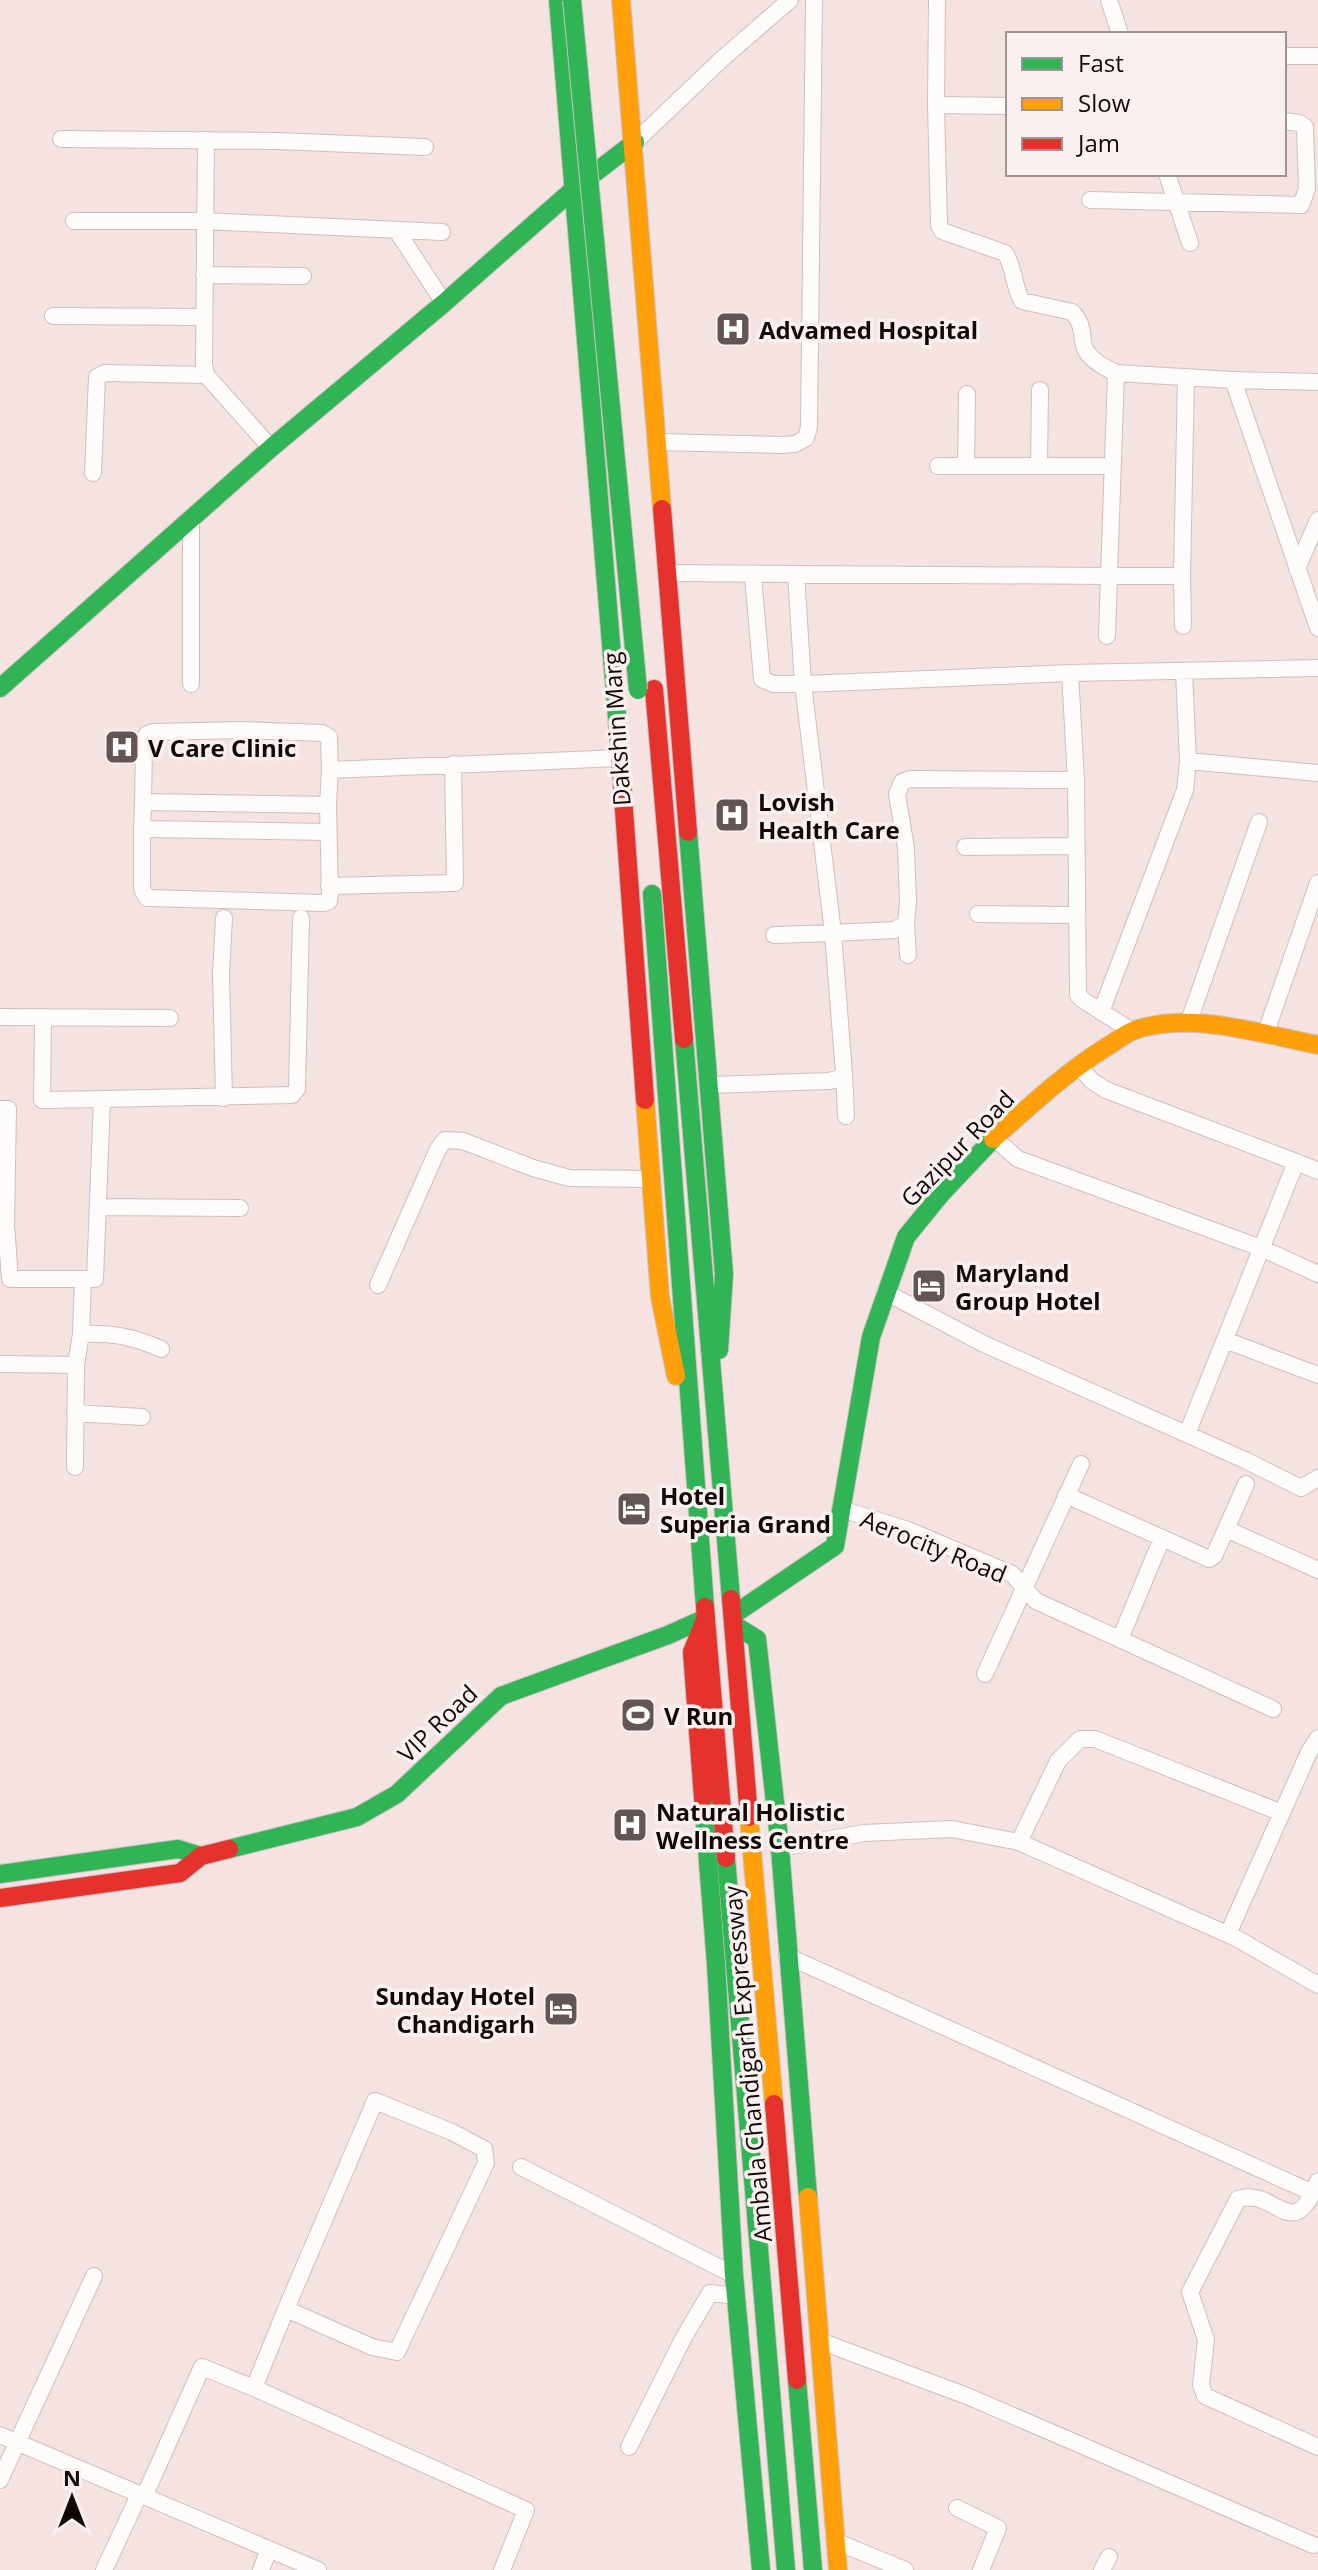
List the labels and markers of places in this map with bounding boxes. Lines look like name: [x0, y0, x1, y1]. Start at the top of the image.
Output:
hospital icon: Advamed Hospital: [714, 310, 752, 348]
place label: Advamed Hospital: [759, 313, 978, 346]
hospital icon: V Care Clinic: [103, 728, 141, 766]
place label: V Care Clinic: [148, 731, 296, 764]
place label: Lovish Health Care: [758, 785, 900, 846]
hospital icon: Lovish Health Care: [713, 796, 751, 834]
place label: Maryland Group Hotel: [955, 1256, 1100, 1317]
hotel icon: Maryland Group Hotel: [910, 1267, 948, 1305]
place label: Hotel Superia Grand: [660, 1479, 831, 1540]
hotel icon: Hotel Superia Grand: [615, 1490, 653, 1528]
sports icon: V Run: [619, 1696, 657, 1734]
place label: V Run: [664, 1699, 733, 1732]
place label: Natural Holistic Wellness Centre: [656, 1795, 849, 1856]
hospital icon: Natural Holistic Wellness Centre: [611, 1806, 649, 1844]
place label: Sunday Hotel Chandigarh: [376, 1979, 535, 2040]
hotel icon: Sunday Hotel Chandigarh: [542, 1990, 580, 2028]

